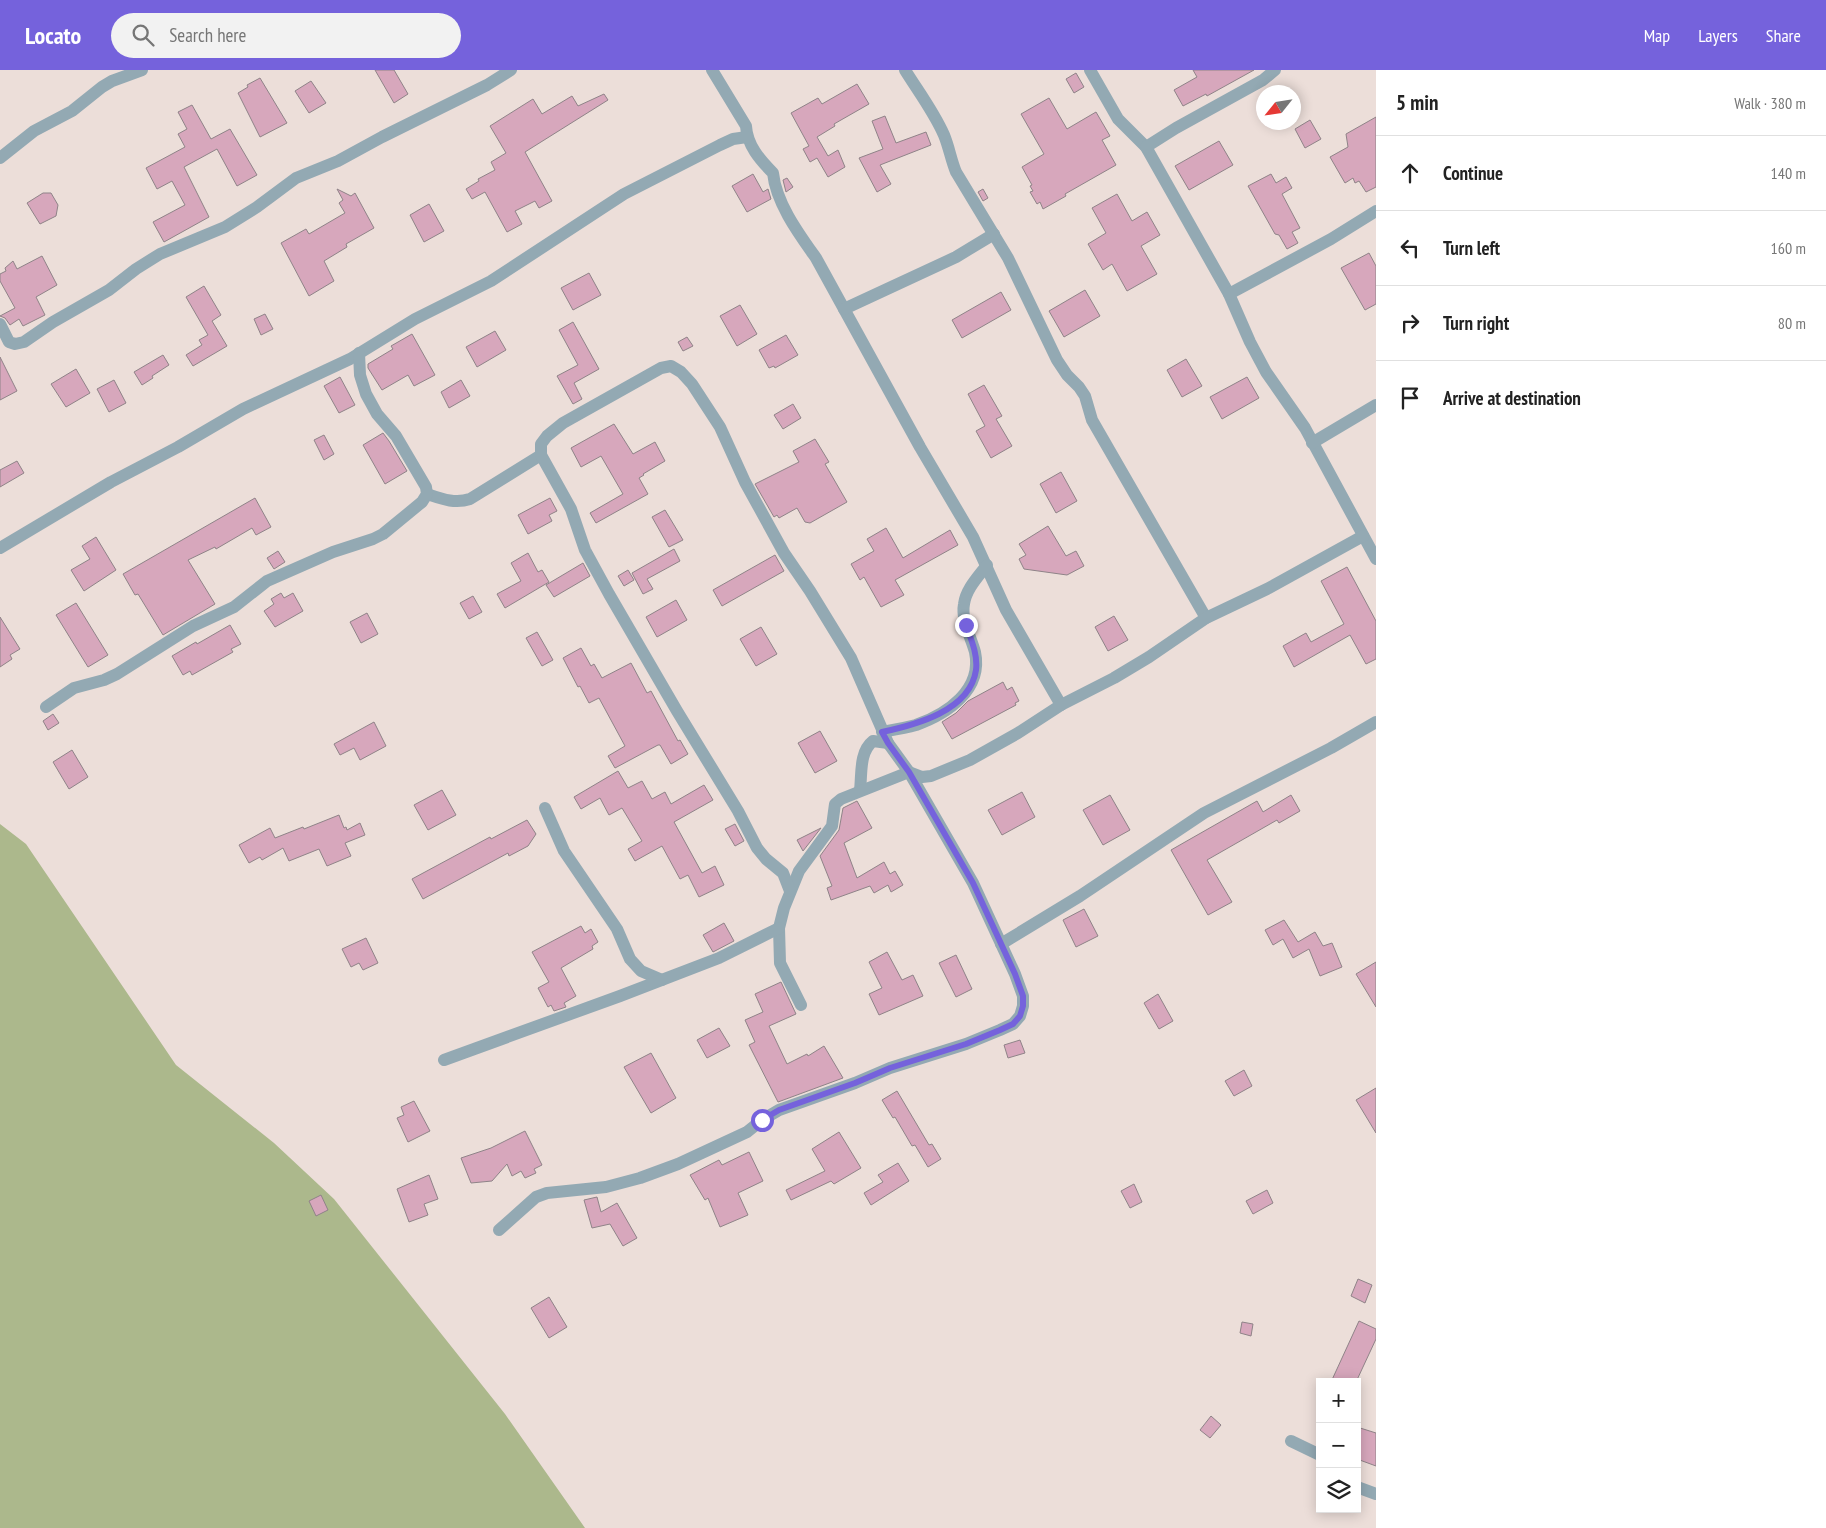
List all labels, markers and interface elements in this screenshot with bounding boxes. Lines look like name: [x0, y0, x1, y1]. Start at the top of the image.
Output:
search box: [111, 13, 461, 58]
text: Locato: [25, 20, 81, 51]
icon: search: [129, 21, 157, 49]
text: Search here: [169, 23, 246, 47]
text: Map: [1644, 24, 1670, 47]
text: Layers: [1698, 24, 1738, 47]
text: Share: [1766, 24, 1801, 47]
north arrow: [1256, 85, 1301, 130]
text: 5 min: [1396, 89, 1438, 116]
text: Walk · 380 m: [1734, 93, 1806, 113]
icon: ahead: [1396, 159, 1424, 187]
text: Continue: [1443, 161, 1503, 185]
text: 140 m: [1771, 163, 1806, 183]
icon: left: [1396, 234, 1424, 262]
text: Turn left: [1443, 236, 1500, 260]
text: 160 m: [1771, 238, 1806, 258]
icon: right: [1396, 309, 1424, 337]
text: Turn right: [1443, 311, 1509, 335]
text: 80 m: [1778, 313, 1806, 333]
icon: arrive: [1396, 384, 1424, 412]
text: Arrive at destination: [1443, 386, 1581, 410]
route end: [955, 614, 978, 637]
route start: [751, 1109, 774, 1132]
map controls: [1316, 1378, 1361, 1513]
button: +: [1316, 1378, 1361, 1423]
button: −: [1316, 1423, 1361, 1468]
button: layers: [1316, 1468, 1361, 1513]

